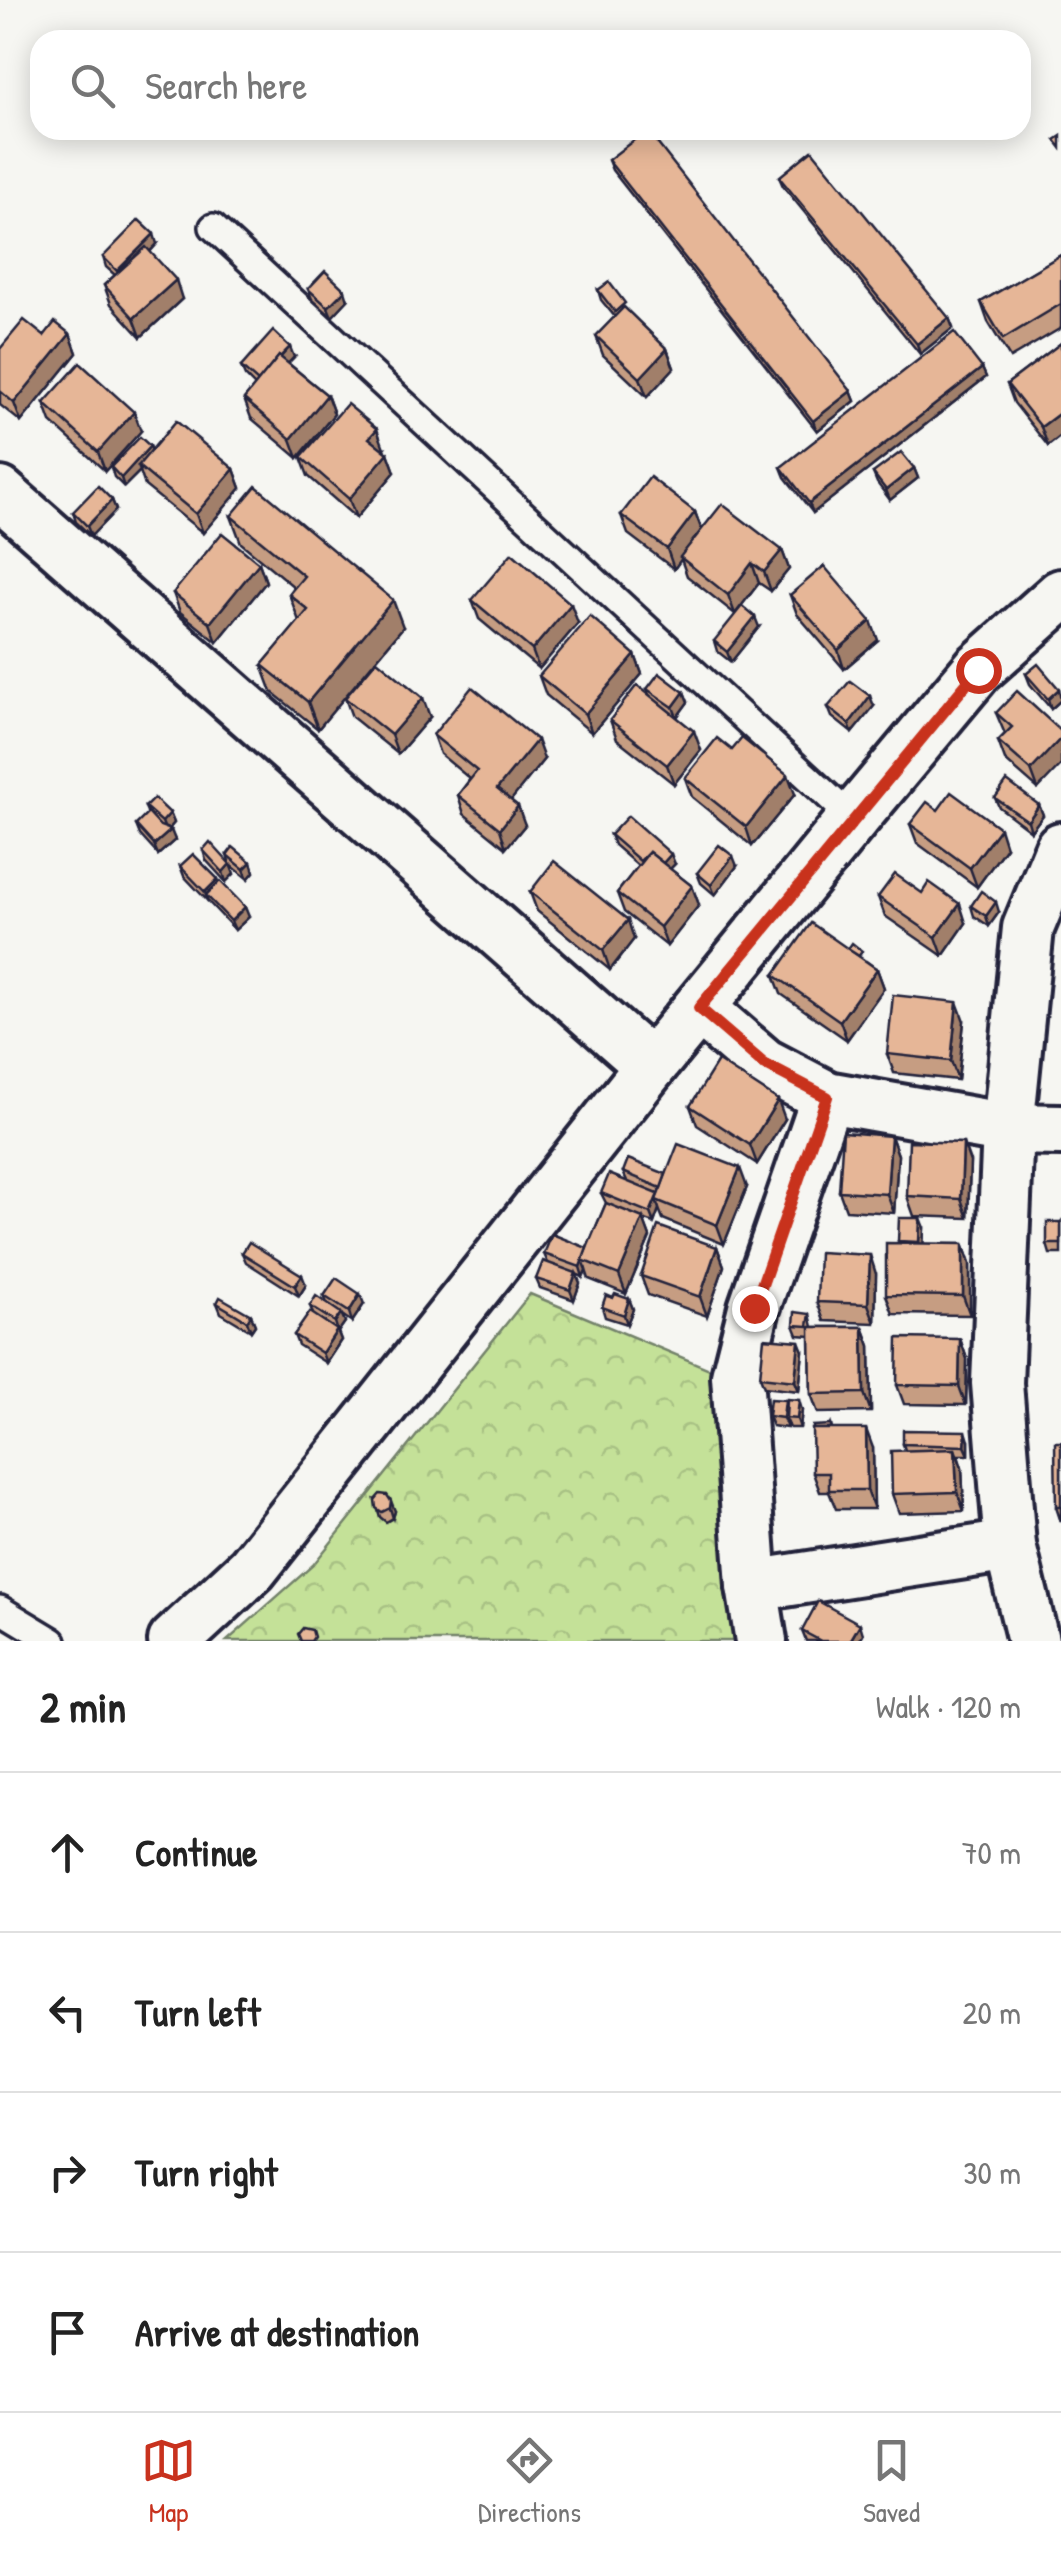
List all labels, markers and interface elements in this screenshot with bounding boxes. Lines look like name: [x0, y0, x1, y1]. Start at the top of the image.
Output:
search box: [30, 30, 1031, 140]
icon: search: [65, 58, 120, 113]
text: Search here: [145, 59, 307, 111]
route start: [956, 648, 1002, 694]
route end: [732, 1286, 778, 1332]
text: 2 min: [40, 1678, 126, 1735]
text: Walk · 120 m: [876, 1685, 1021, 1728]
icon: ahead: [40, 1825, 95, 1880]
text: Continue: [135, 1826, 257, 1878]
text: 70 m: [962, 1831, 1021, 1874]
icon: left: [40, 1985, 95, 2040]
text: Turn left: [135, 1986, 260, 2038]
text: 20 m: [963, 1991, 1021, 2034]
icon: right: [40, 2145, 95, 2200]
text: Turn right: [135, 2146, 278, 2198]
text: 30 m: [963, 2151, 1021, 2194]
icon: arrive: [40, 2305, 95, 2360]
text: Arrive at destination: [135, 2306, 419, 2358]
tab: Map: [141, 2433, 196, 2531]
tab: Directions: [478, 2433, 581, 2531]
tab: Saved: [863, 2433, 920, 2531]

